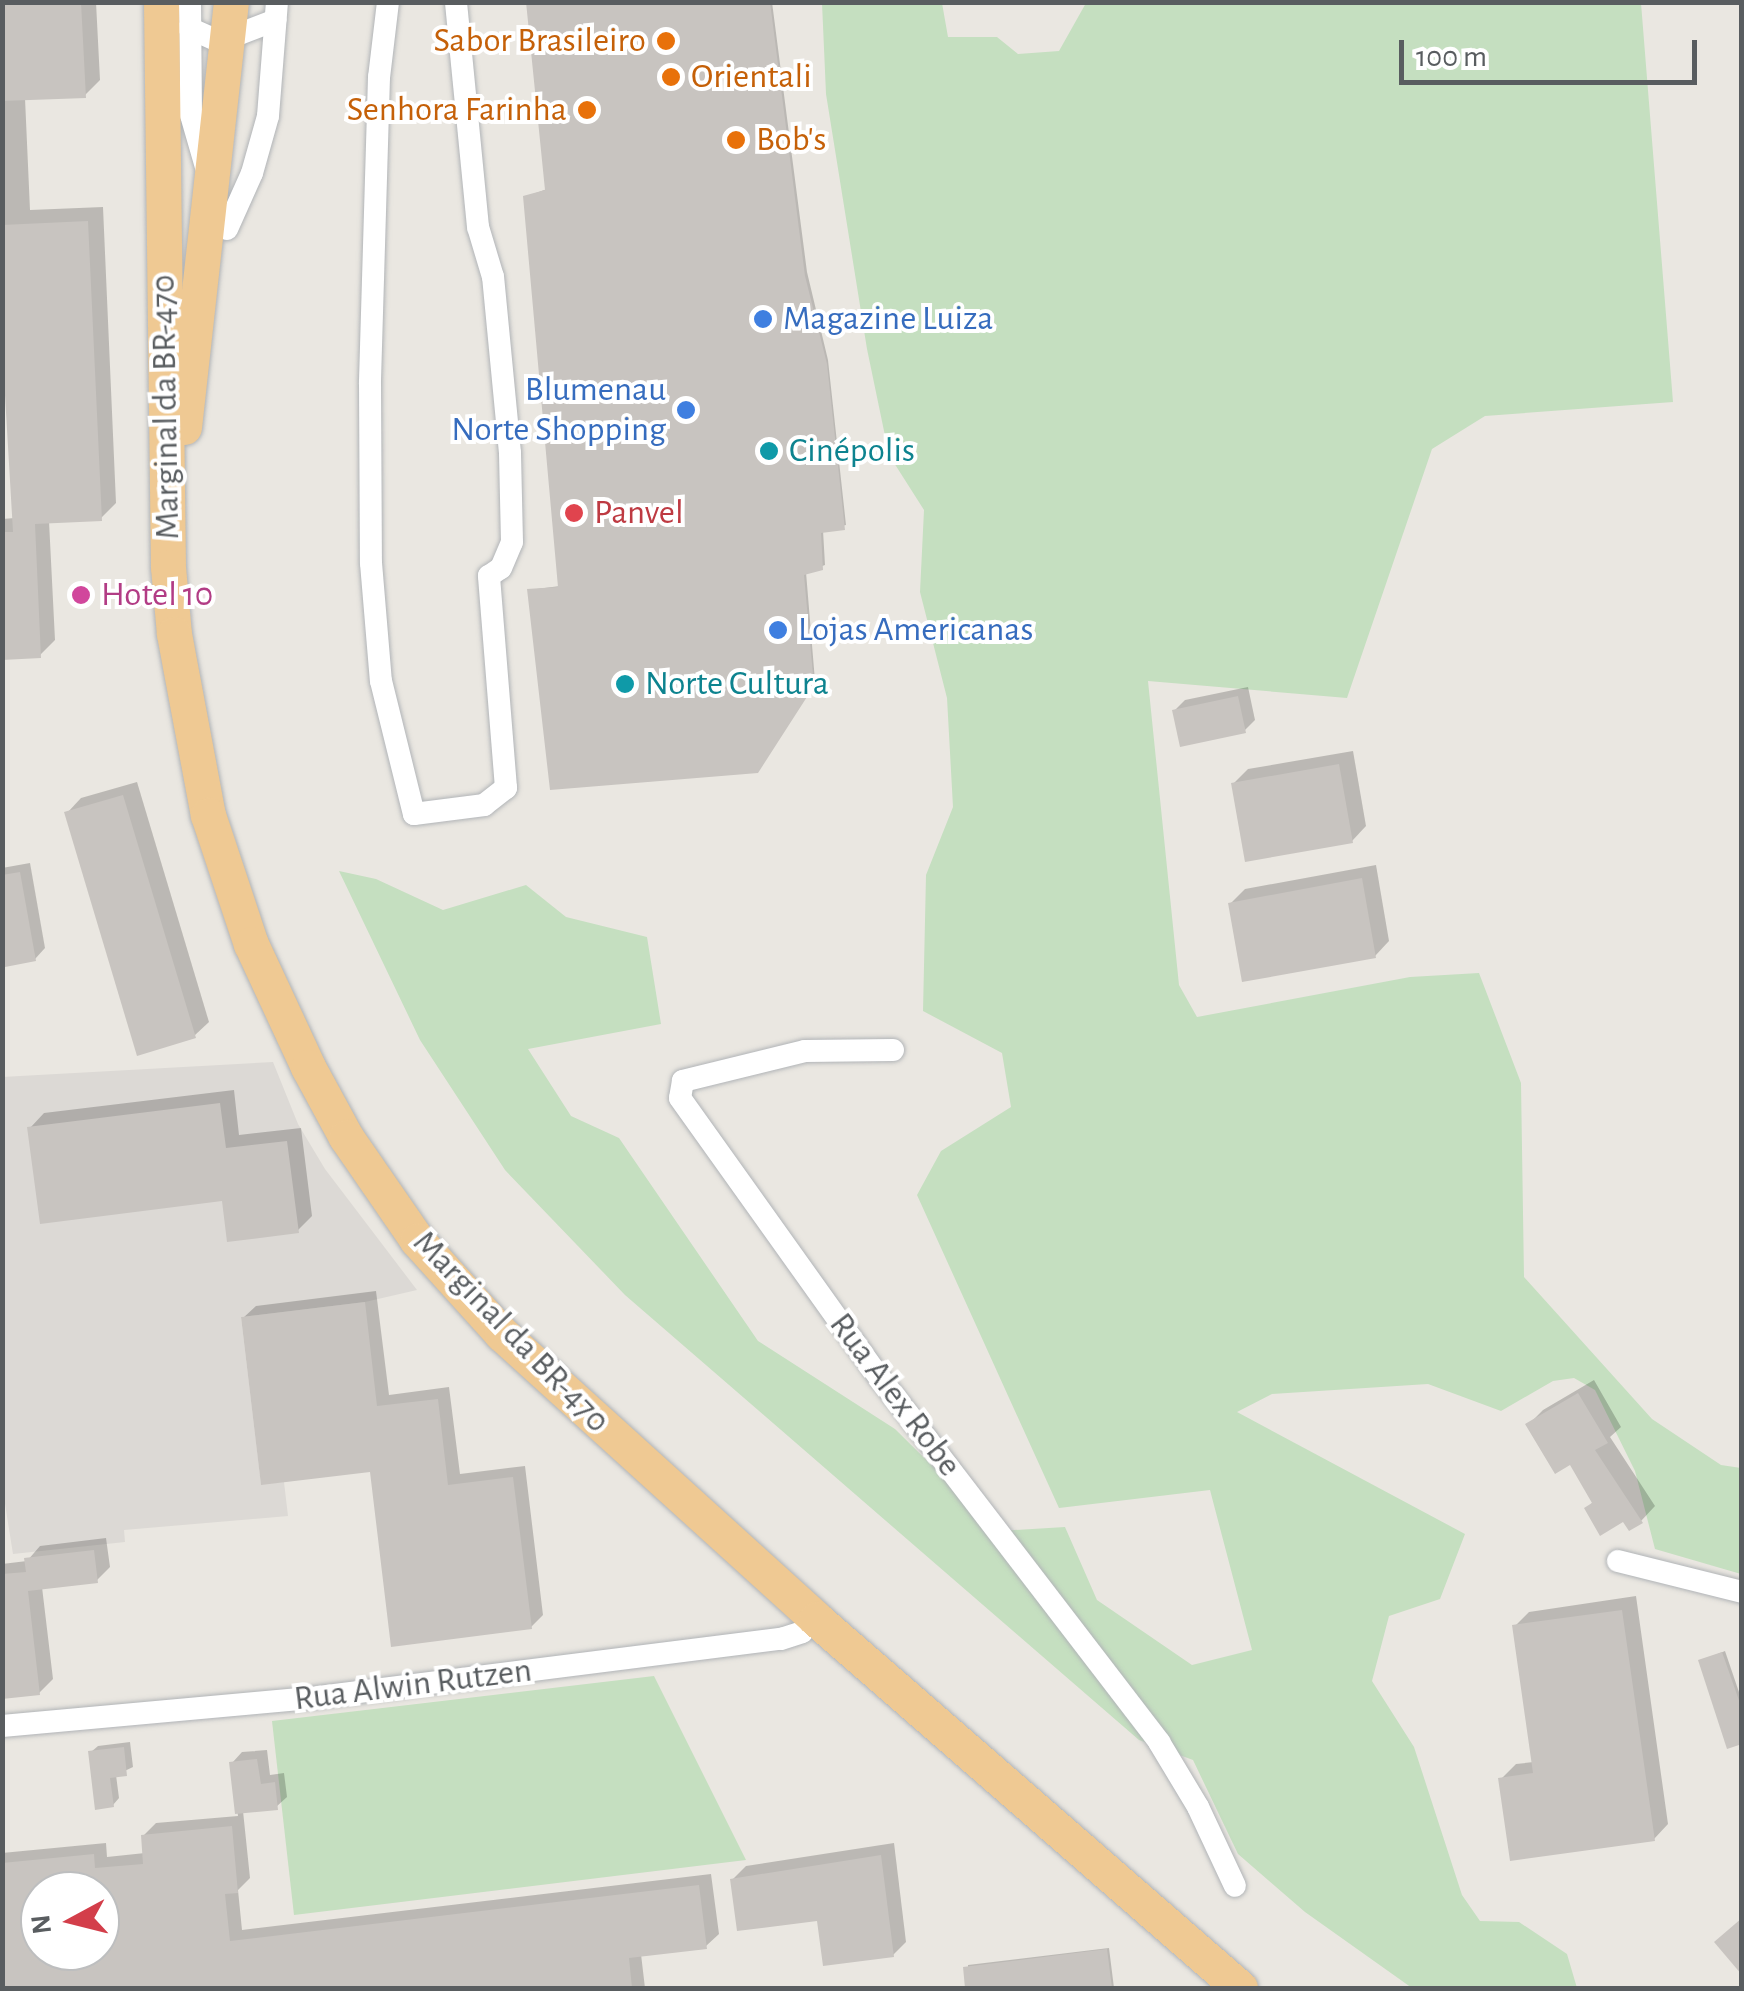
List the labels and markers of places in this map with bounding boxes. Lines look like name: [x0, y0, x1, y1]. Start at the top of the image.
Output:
place label: Sabor Brasileiro: [433, 20, 646, 62]
marker: Sabor Brasileiro: [655, 30, 677, 52]
place label: Orientali: [691, 56, 812, 98]
marker: Orientali: [660, 66, 682, 88]
place label: Senhora Farinha: [347, 89, 567, 131]
marker: Senhora Farinha: [576, 99, 598, 121]
place label: Bob's: [756, 119, 826, 161]
marker: Bob's: [725, 129, 747, 151]
place label: Magazine Luiza: [783, 298, 993, 340]
marker: Magazine Luiza: [752, 308, 774, 330]
place label: Blumenau Norte Shopping: [451, 369, 666, 451]
marker: Blumenau Norte Shopping: [675, 399, 697, 421]
place label: Cinépolis: [789, 430, 915, 472]
marker: Cinépolis: [758, 440, 780, 462]
place label: Panvel: [594, 492, 684, 534]
marker: Panvel: [563, 502, 585, 524]
place label: Hotel 10: [101, 574, 213, 616]
marker: Hotel 10: [70, 584, 92, 606]
place label: Lojas Americanas: [798, 609, 1033, 651]
marker: Lojas Americanas: [767, 619, 789, 641]
place label: Norte Cultura: [645, 663, 829, 705]
marker: Norte Cultura: [614, 673, 636, 695]

